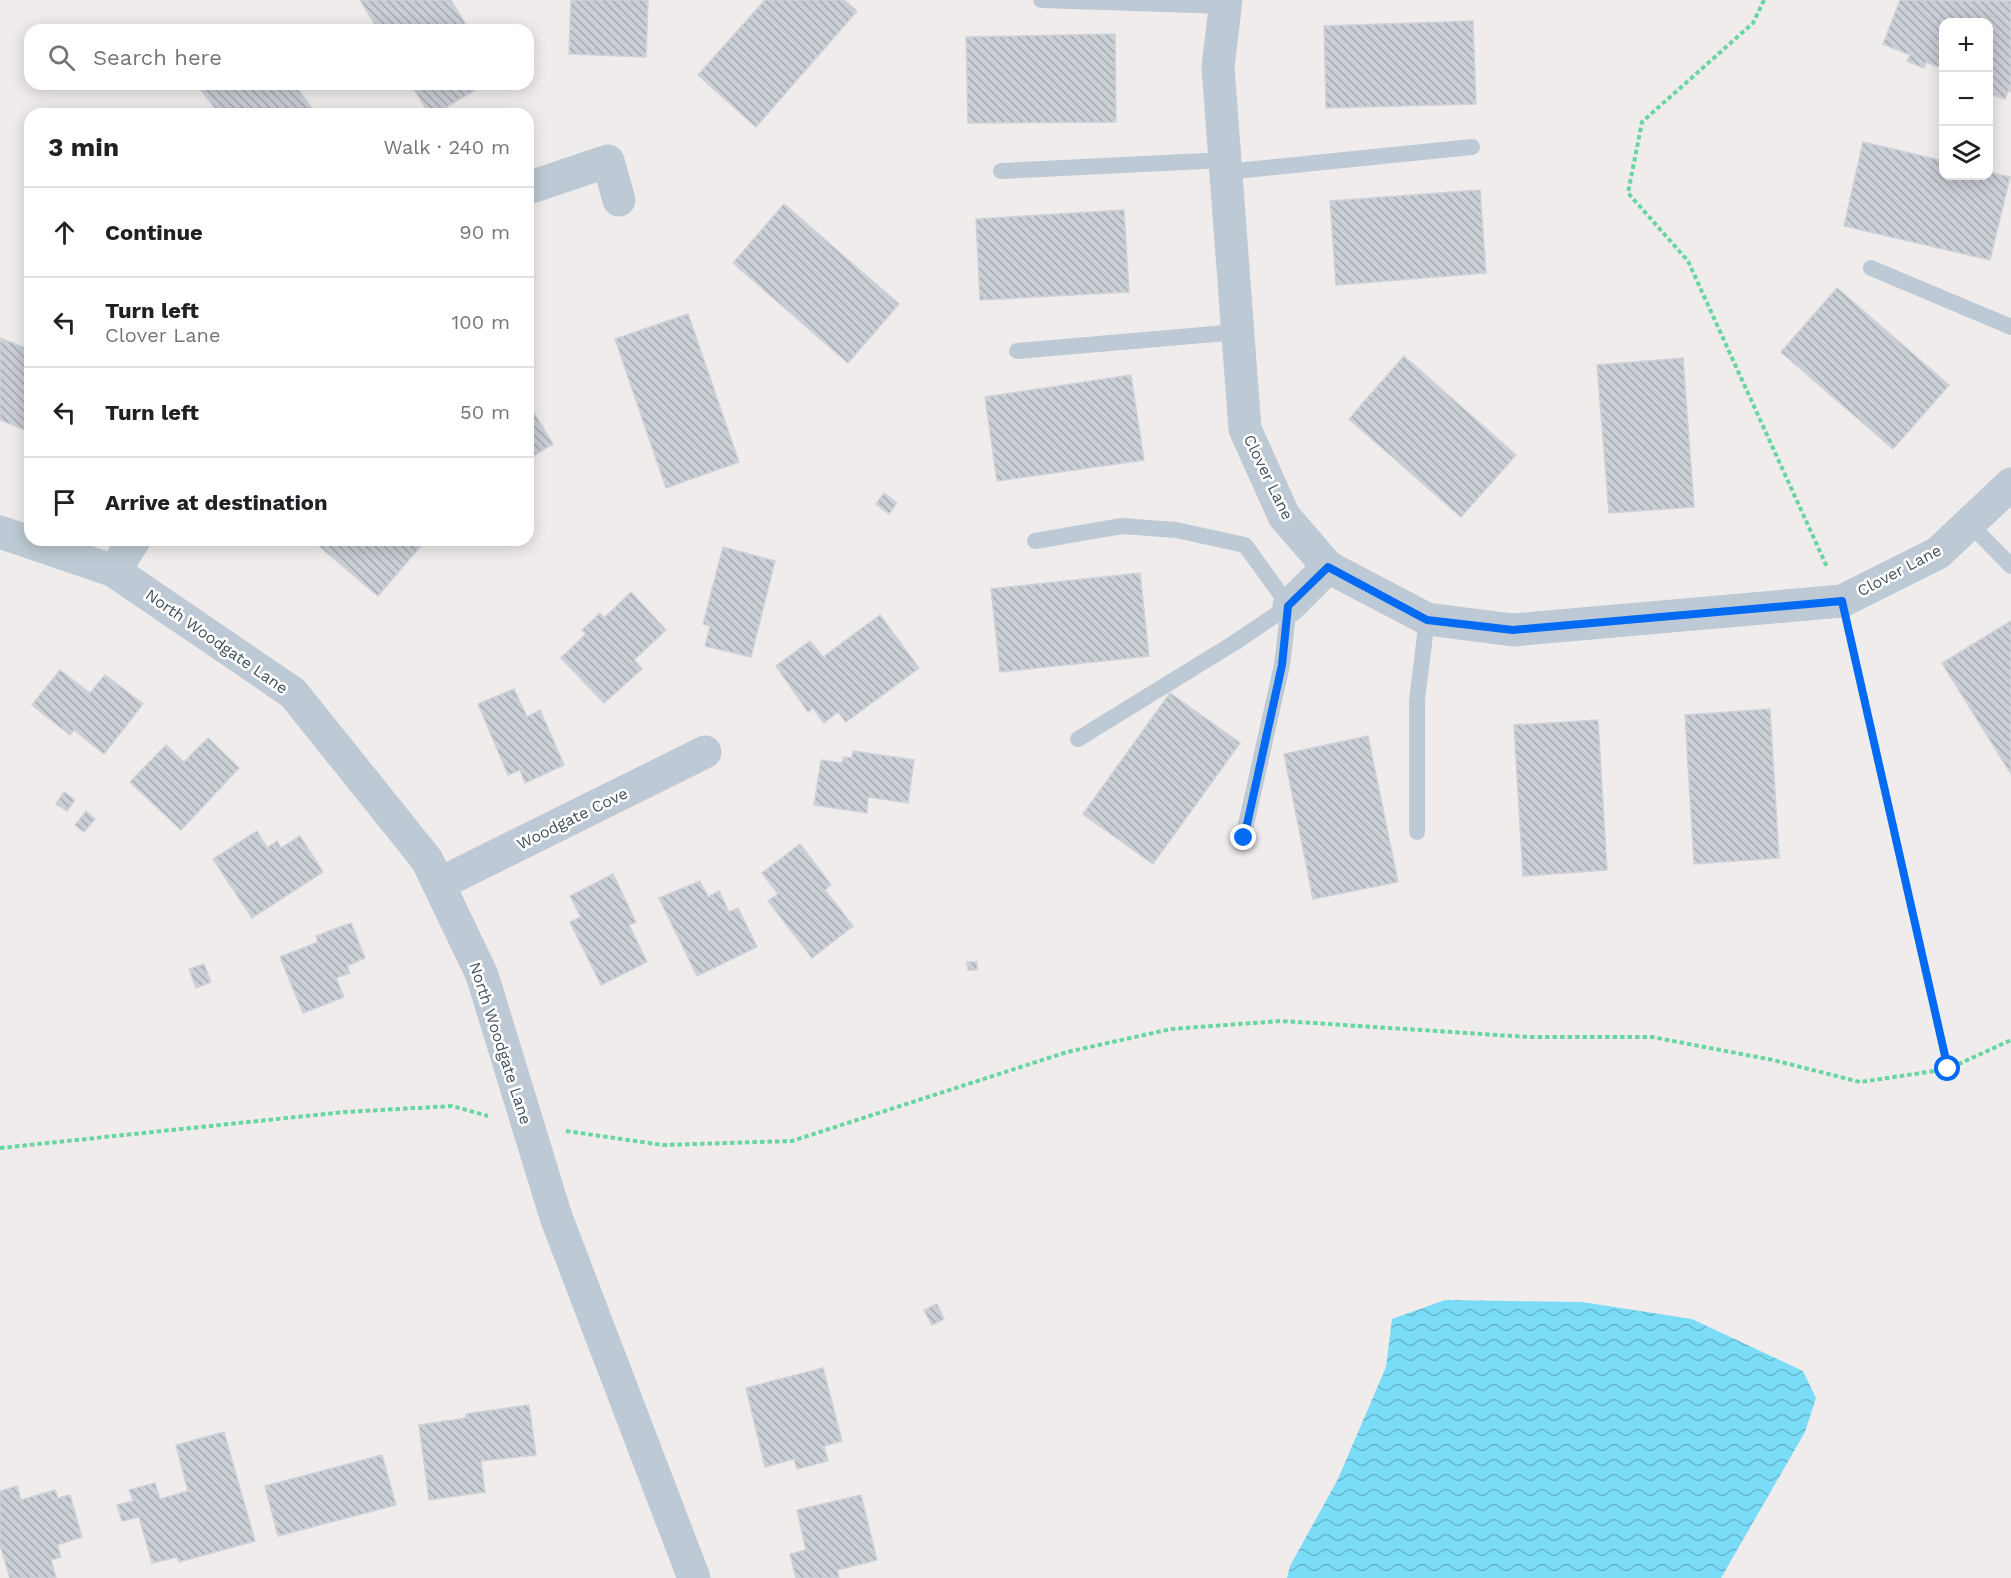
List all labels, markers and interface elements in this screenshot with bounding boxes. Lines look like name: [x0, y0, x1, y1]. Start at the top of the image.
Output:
map controls: [1939, 18, 1993, 180]
button: +: [1939, 18, 1993, 72]
search box: [24, 24, 534, 90]
icon: search: [45, 41, 78, 74]
text: Search here: [93, 45, 222, 70]
button: −: [1939, 72, 1993, 126]
button: layers: [1939, 126, 1993, 180]
text: 3 min: [48, 132, 119, 162]
text: Walk · 240 m: [383, 135, 510, 159]
icon: ahead: [48, 216, 81, 249]
text: Continue: [105, 220, 203, 245]
text: 90 m: [459, 220, 510, 244]
text: Turn left: [105, 298, 199, 323]
icon: left: [48, 306, 81, 339]
text: 100 m: [451, 310, 510, 334]
text: Clover Lane: [105, 323, 221, 347]
icon: left: [48, 396, 81, 429]
text: Turn left: [105, 400, 199, 425]
text: 50 m: [460, 400, 510, 424]
street label: Clover Lane: [1240, 432, 1297, 523]
icon: arrive: [48, 486, 81, 519]
text: Arrive at destination: [105, 490, 328, 515]
street label: Clover Lane: [1854, 540, 1944, 601]
street label: North Woodgate Lane: [142, 585, 292, 698]
street label: Woodgate Cove: [514, 783, 631, 853]
route end: [1230, 824, 1256, 850]
street label: North Woodgate Lane: [465, 960, 536, 1127]
route start: [1934, 1055, 1960, 1081]

